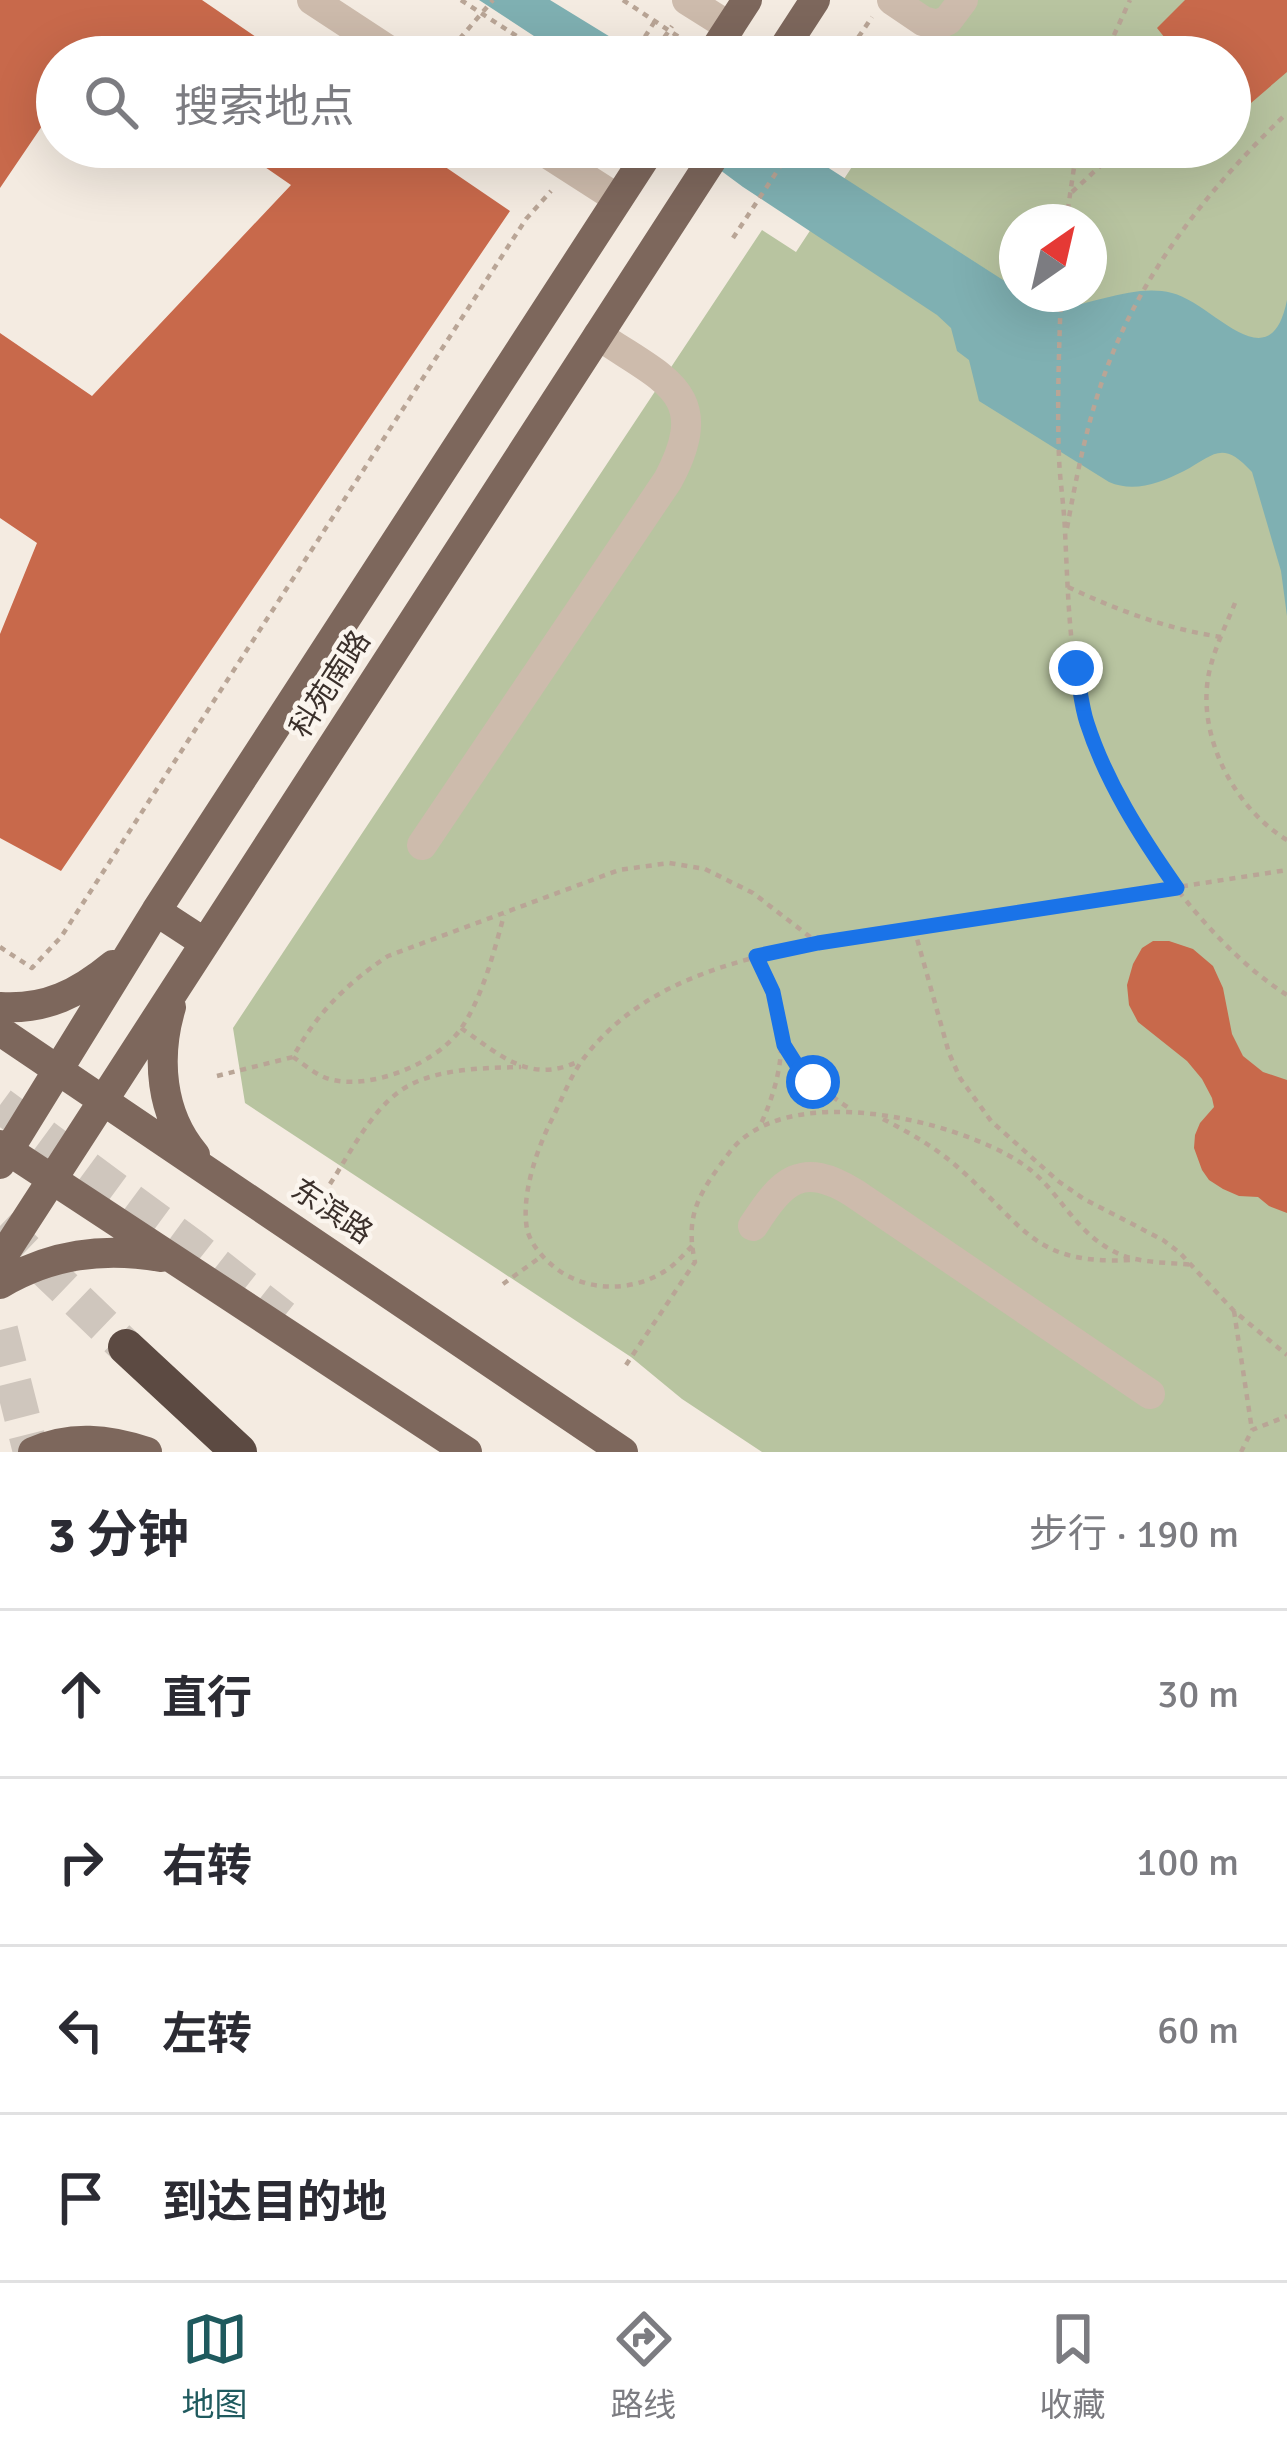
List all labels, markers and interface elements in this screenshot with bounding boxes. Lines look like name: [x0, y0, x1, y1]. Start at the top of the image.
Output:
search box: [36, 36, 1251, 168]
icon: search: [78, 69, 144, 135]
text: 搜索地点: [174, 80, 354, 135]
north arrow: [999, 204, 1107, 312]
street label: 科苑南路: [282, 624, 379, 745]
route end: [1049, 641, 1103, 695]
route start: [786, 1055, 840, 1109]
street label: 东滨路: [284, 1171, 379, 1252]
text: 3 分钟: [48, 1504, 189, 1567]
text: 步行 · 190 m: [1029, 1510, 1239, 1558]
icon: ahead: [48, 1661, 114, 1727]
text: 30 m: [1157, 1670, 1239, 1718]
text: 直行: [162, 1671, 252, 1726]
icon: right: [48, 1829, 114, 1895]
text: 100 m: [1136, 1838, 1239, 1886]
text: 右转: [162, 1839, 252, 1894]
icon: left: [48, 1997, 114, 2063]
text: 60 m: [1157, 2006, 1239, 2054]
text: 左转: [162, 2007, 252, 2062]
icon: arrive: [48, 2165, 114, 2231]
text: 到达目的地: [162, 2175, 387, 2230]
tab: 地图: [182, 2306, 248, 2426]
tab: 路线: [611, 2306, 677, 2426]
tab: 收藏: [1040, 2306, 1106, 2426]

